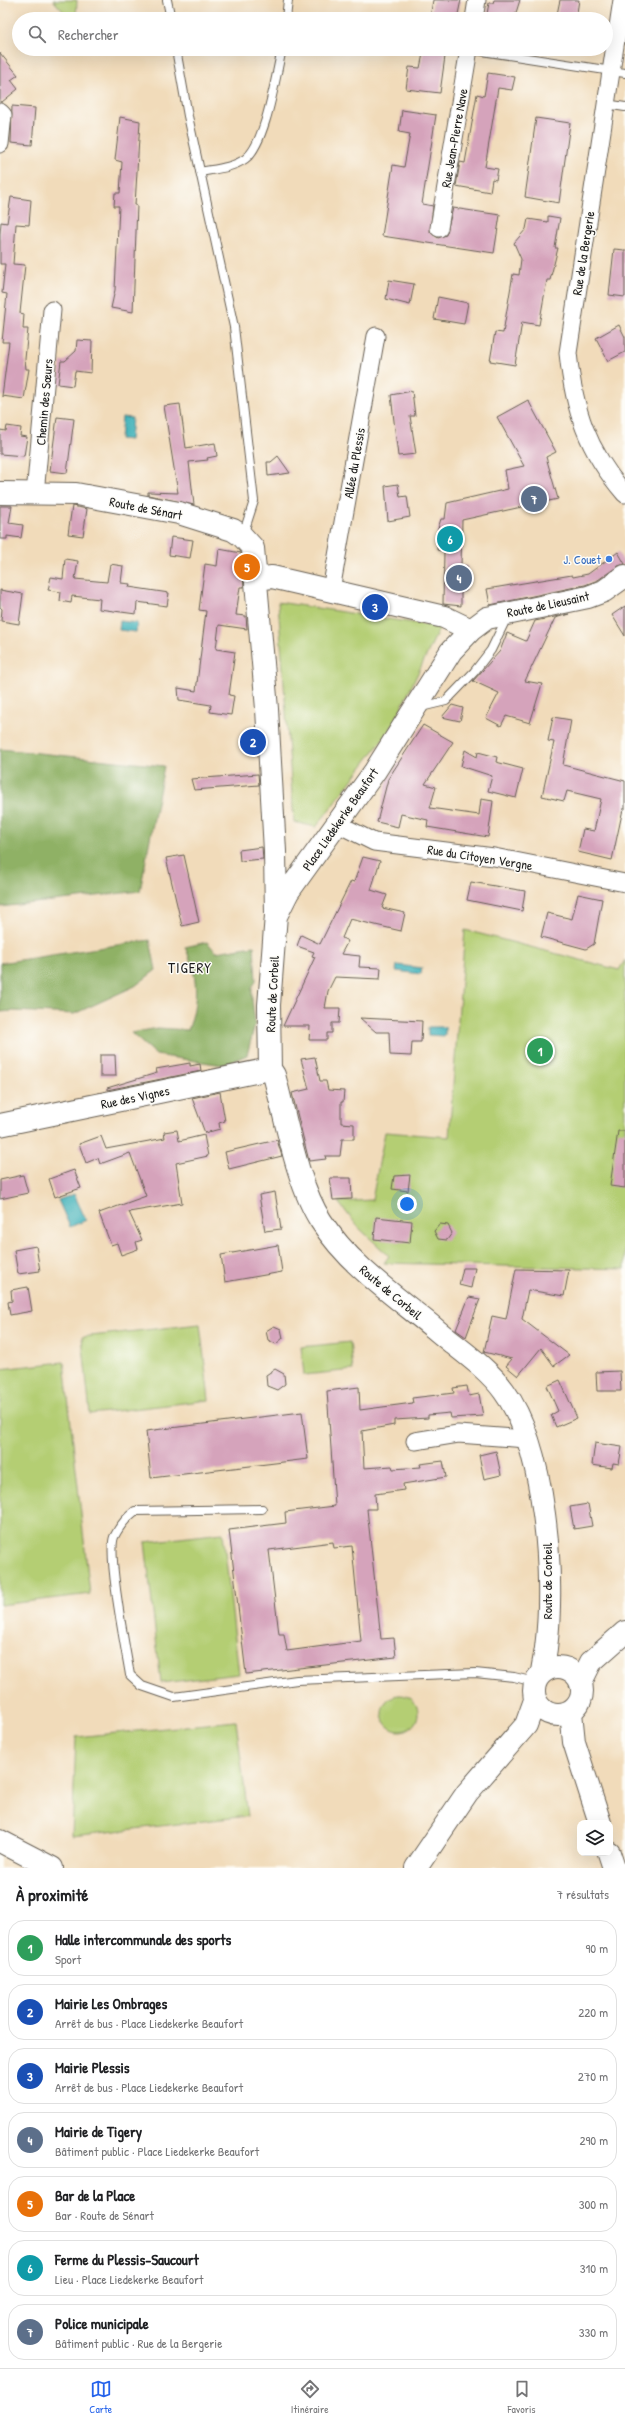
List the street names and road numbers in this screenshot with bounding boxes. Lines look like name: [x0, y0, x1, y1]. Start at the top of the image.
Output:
street label: Rue Jean-Pierre Nave: [436, 87, 472, 189]
street label: Rue de la Bergerie: [567, 210, 599, 296]
street label: Chemin des Sœurs: [31, 358, 57, 446]
street label: Allée du Plessis: [339, 426, 369, 500]
street label: Route de Sénart: [108, 492, 184, 524]
street label: Route de Lieusaint: [505, 586, 591, 622]
street label: Place Liedekerke Beaufort: [298, 764, 383, 874]
street label: Rue du Citoyen Vergne: [426, 840, 534, 874]
street label: Route de Corbeil: [261, 955, 283, 1033]
street label: Rue des Vignes: [99, 1081, 171, 1113]
street label: Route de Corbeil: [356, 1261, 426, 1324]
street label: Route de Corbeil: [538, 1542, 556, 1619]

